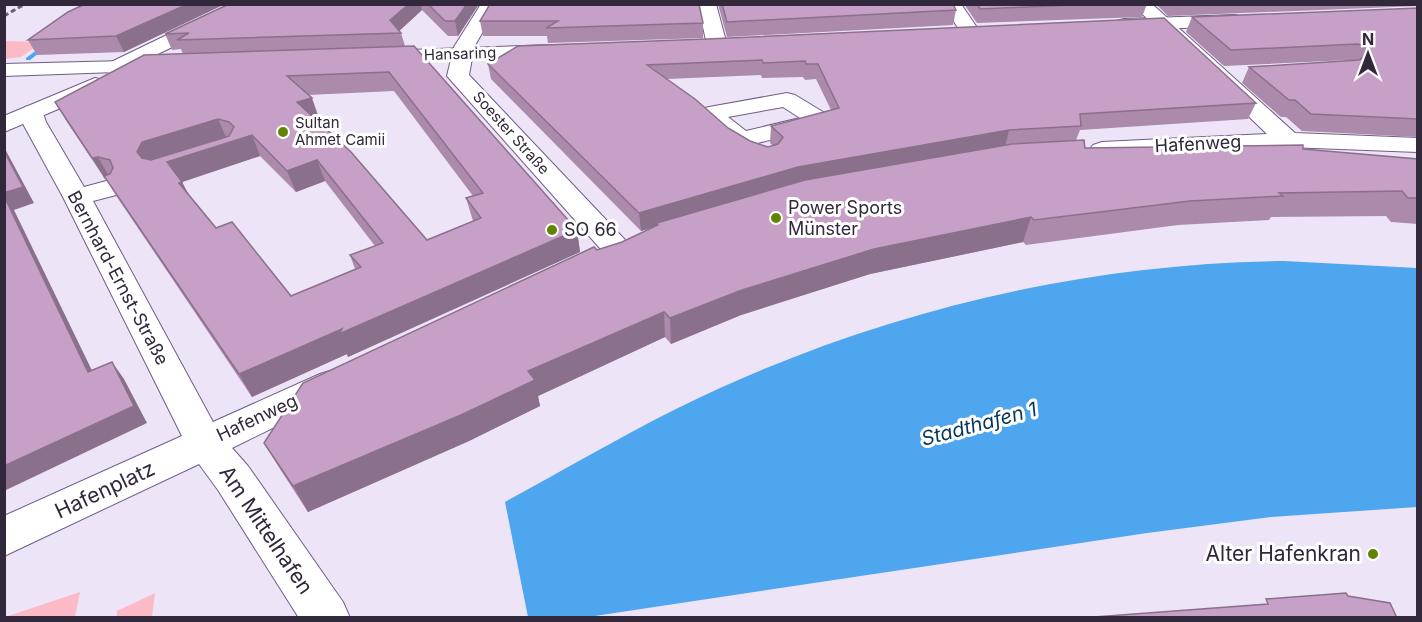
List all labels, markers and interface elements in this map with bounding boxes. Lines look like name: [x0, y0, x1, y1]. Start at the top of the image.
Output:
north arrow: [1338, 24, 1398, 84]
text: N: [1362, 29, 1374, 49]
street label: Hansaring: [423, 43, 496, 64]
street label: Soester Straße: [469, 87, 554, 178]
place label: Sultan Ahmet Camii: [295, 113, 385, 149]
marker: Sultan Ahmet Camii: [276, 125, 290, 139]
street label: Hafenweg: [1154, 131, 1242, 156]
street label: Bernhard-Ernst-Straße: [64, 187, 173, 368]
place label: Power Sports Münster: [788, 197, 902, 239]
marker: Power Sports Münster: [769, 211, 783, 225]
place label: SO 66: [564, 219, 617, 240]
marker: SO 66: [545, 223, 559, 237]
street label: Hafenweg: [213, 390, 301, 445]
water label: Stadthafen 1: [919, 397, 1039, 451]
street label: Hafenplatz: [51, 456, 159, 524]
street label: Am Mittelhafen: [214, 461, 318, 599]
place label: Alter Hafenkran: [1206, 541, 1361, 566]
marker: Alter Hafenkran: [1366, 547, 1380, 561]

